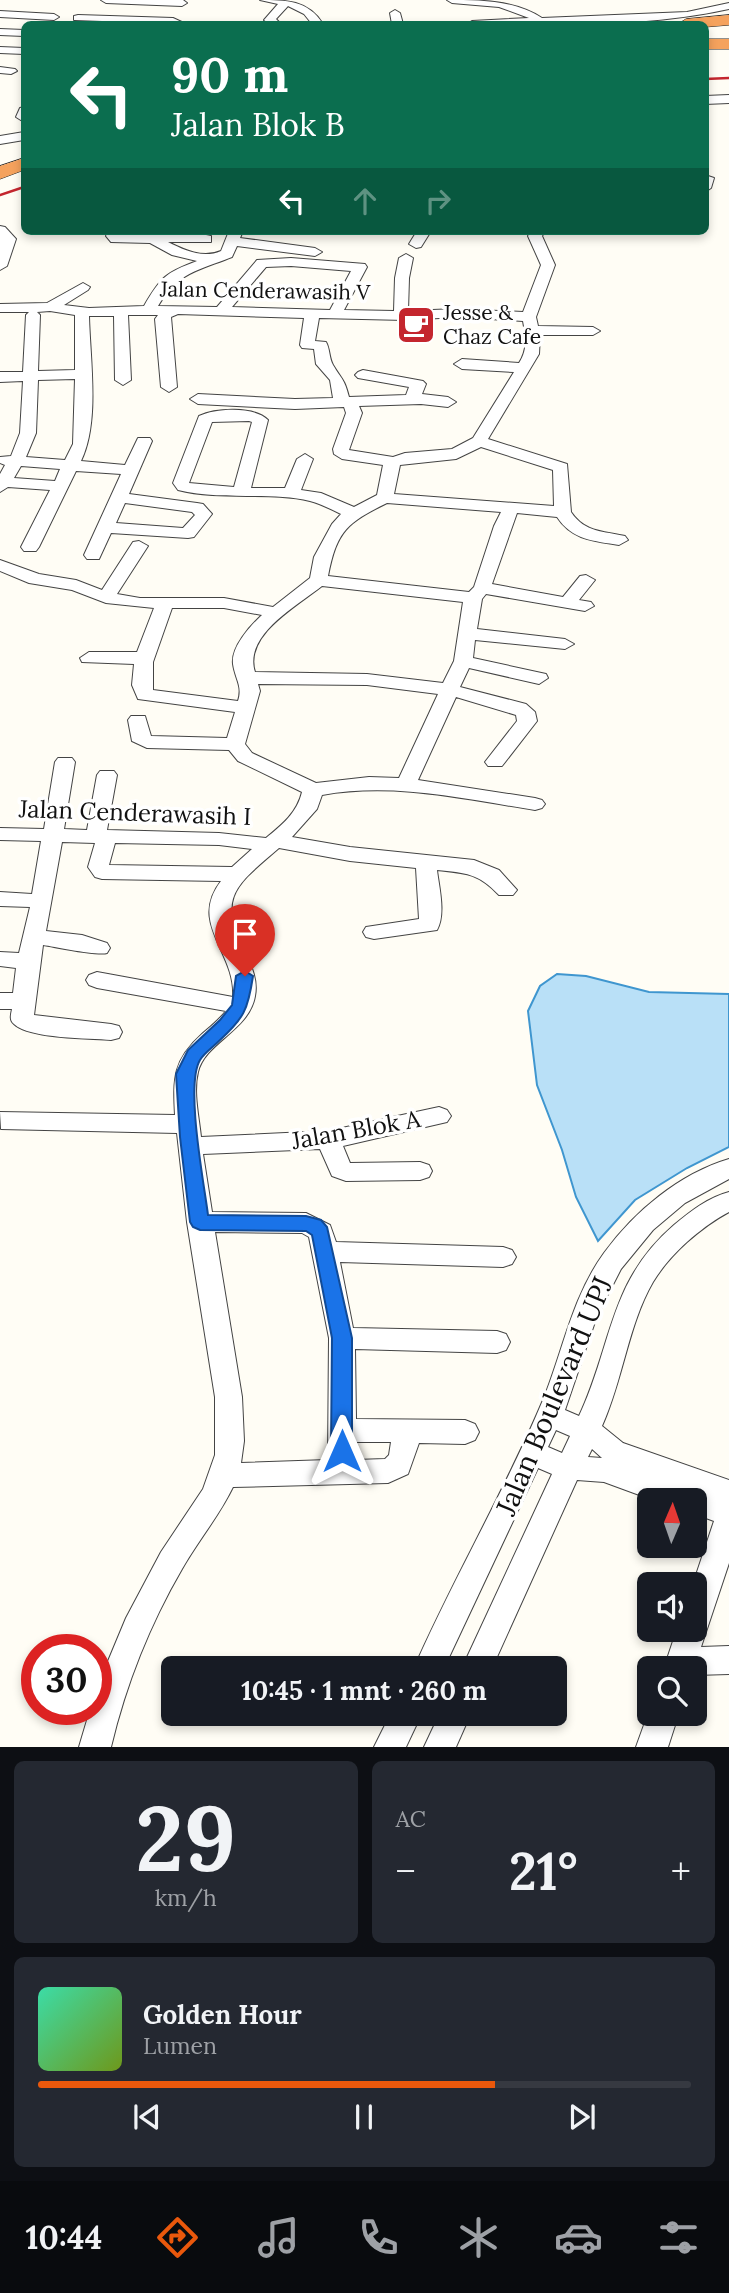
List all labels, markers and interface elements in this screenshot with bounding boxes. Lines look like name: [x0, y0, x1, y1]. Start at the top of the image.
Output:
text: 90 m: [171, 43, 288, 105]
icon: left: [56, 49, 147, 140]
text: Jalan Blok B: [171, 104, 345, 145]
icon: left: [273, 182, 311, 220]
icon: ahead: [346, 182, 384, 220]
icon: right: [419, 182, 457, 220]
street label: Jalan Cenderawasih V: [159, 275, 372, 306]
place label: Jesse & Chaz Cafe: [442, 299, 541, 350]
cafe icon: Jesse & Chaz Cafe: [395, 304, 437, 346]
street label: Jalan Cenderawasih I: [17, 793, 252, 832]
pin: [215, 904, 275, 976]
icon: arrive: [226, 915, 264, 953]
street label: Jalan Blok A: [288, 1103, 424, 1156]
street label: Jalan Boulevard UPJ: [487, 1271, 621, 1522]
position arrow: [305, 1414, 379, 1488]
north arrow: [637, 1488, 707, 1558]
map controls: [637, 1488, 707, 1726]
button: sound: [637, 1572, 707, 1642]
speed limit sign: 30: [21, 1634, 112, 1725]
button: search: [637, 1656, 707, 1726]
text: 10:45 · 1 mnt · 260 m: [241, 1674, 487, 1707]
text: 29: [135, 1779, 236, 1896]
text: AC: [396, 1804, 426, 1833]
text: 21°: [509, 1838, 578, 1904]
text: −: [396, 1847, 416, 1895]
text: +: [671, 1847, 691, 1895]
text: km/h: [155, 1883, 217, 1912]
text: Golden Hour: [143, 1998, 302, 2031]
text: Lumen: [143, 2031, 217, 2060]
icon: previous: [128, 2098, 166, 2136]
icon: pause: [345, 2098, 383, 2136]
icon: next: [563, 2098, 601, 2136]
icon: directions: [153, 2213, 202, 2262]
icon: music: [254, 2213, 303, 2262]
icon: phone: [354, 2213, 403, 2262]
icon: climate: [454, 2213, 503, 2262]
icon: car: [554, 2213, 603, 2262]
icon: filters: [654, 2213, 703, 2262]
text: 10:44: [26, 2217, 102, 2258]

